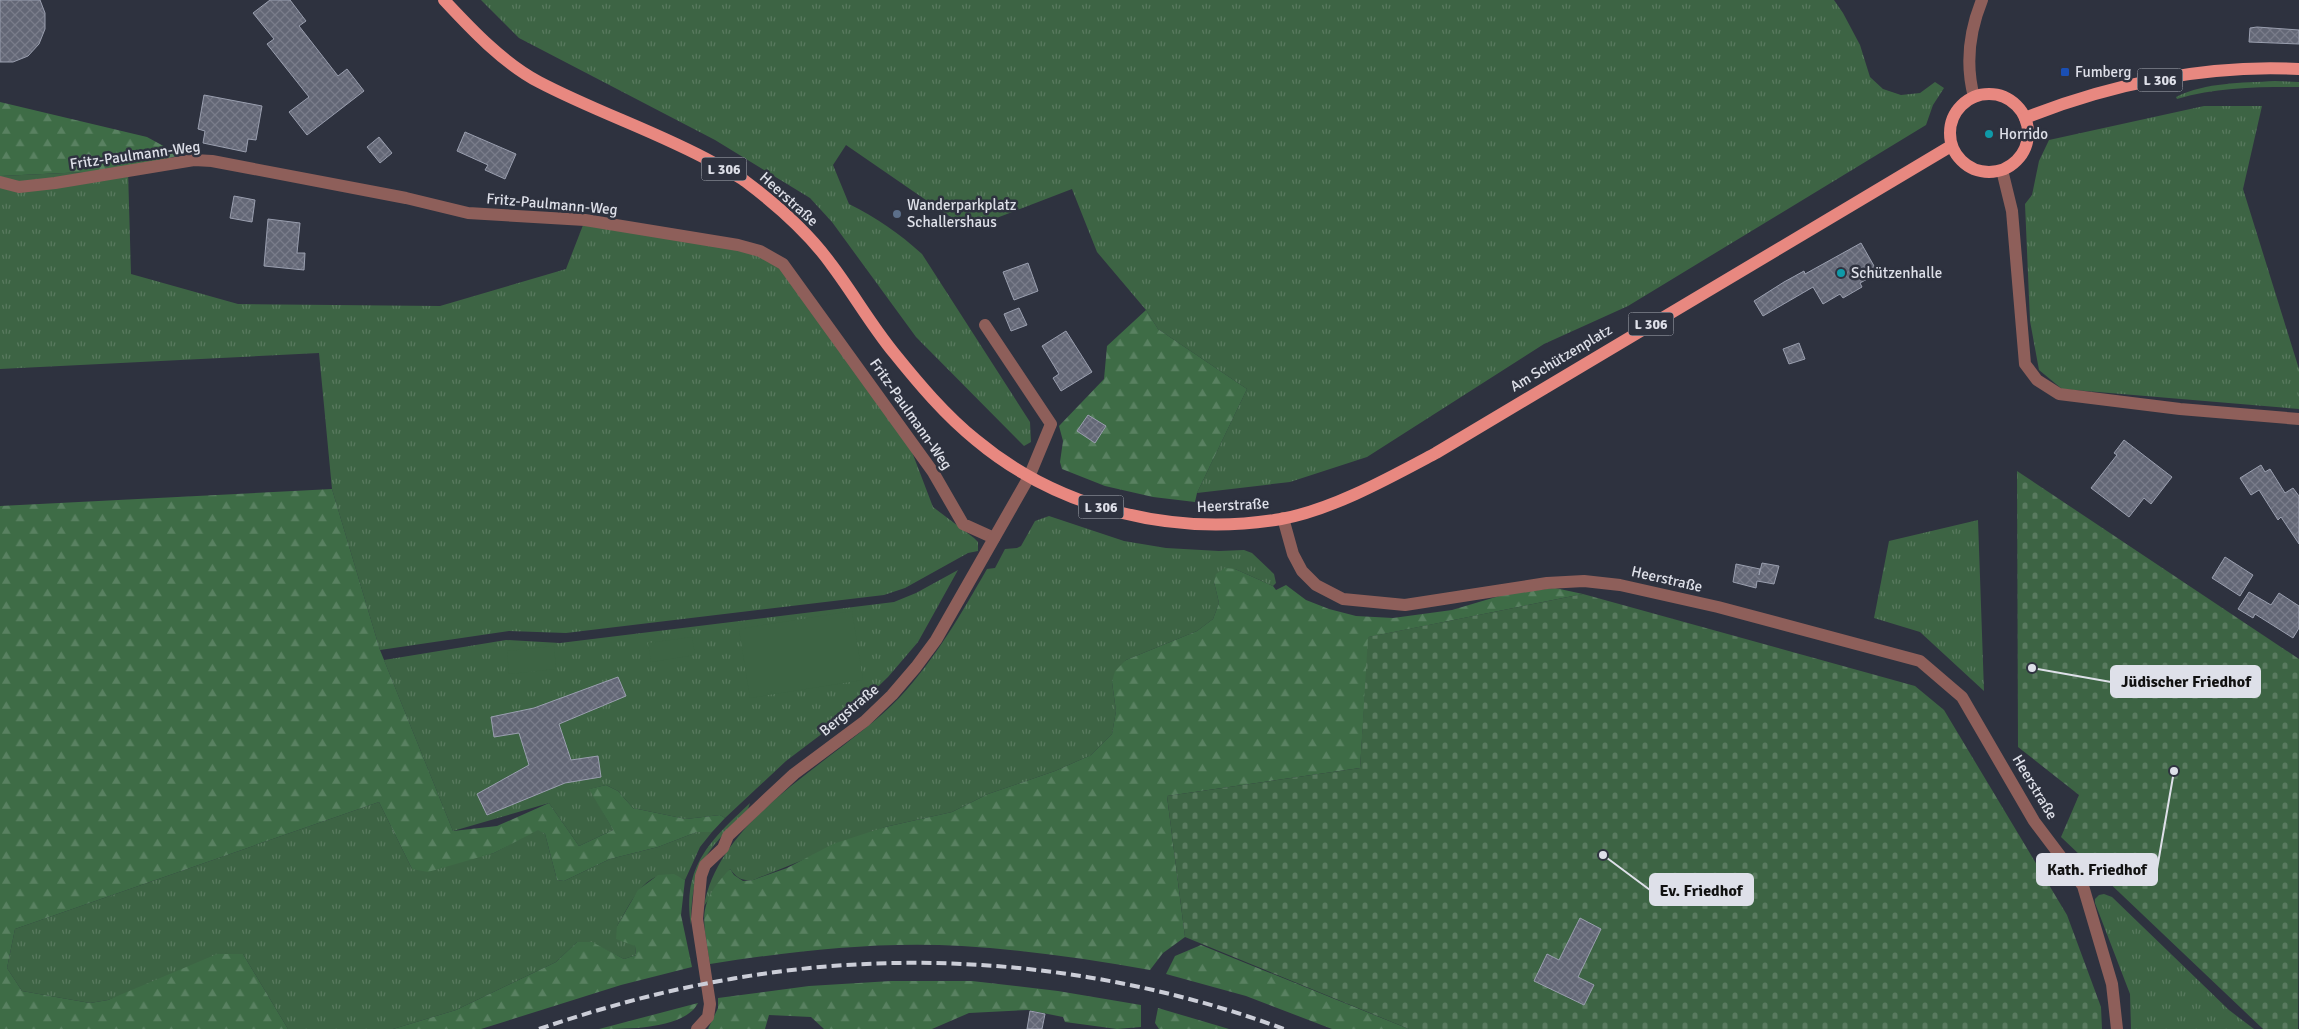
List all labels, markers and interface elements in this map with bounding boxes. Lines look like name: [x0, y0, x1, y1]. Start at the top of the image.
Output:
place label: Fumberg: [2075, 63, 2131, 81]
marker: Fumberg: [2059, 66, 2071, 78]
road number: L 306: [2138, 68, 2182, 92]
place label: Horrido: [1999, 125, 2048, 143]
marker: Horrido: [1983, 128, 1995, 140]
street label: Fritz-Paulmann-Weg: [69, 137, 201, 173]
road number: L 306: [702, 157, 746, 180]
street label: Heerstraße: [756, 168, 822, 230]
street label: Fritz-Paulmann-Weg: [486, 189, 618, 219]
place label: Wanderparkplatz Schallershaus: [907, 196, 1017, 231]
marker: Wanderparkplatz Schallershaus: [891, 208, 903, 220]
place label: Schützenhalle: [1851, 264, 1942, 282]
marker: Schützenhalle: [1835, 267, 1847, 279]
road number: L 306: [1628, 312, 1674, 336]
street label: Am Schützenplatz: [1507, 320, 1616, 396]
street label: Fritz-Paulmann-Weg: [866, 355, 956, 473]
street label: Heerstraße: [1196, 494, 1270, 516]
road number: L 306: [1078, 496, 1124, 518]
street label: Heerstraße: [1630, 562, 1704, 596]
callout: Jüdischer Friedhof: [2111, 666, 2260, 697]
text: Jüdischer Friedhof: [2121, 672, 2252, 692]
street label: Bergstraße: [816, 680, 882, 740]
street label: Heerstraße: [2009, 751, 2061, 823]
callout: Kath. Friedhof: [2037, 854, 2157, 885]
text: Kath. Friedhof: [2047, 860, 2148, 880]
callout: Ev. Friedhof: [1650, 874, 1753, 905]
text: Ev. Friedhof: [1659, 881, 1744, 901]

